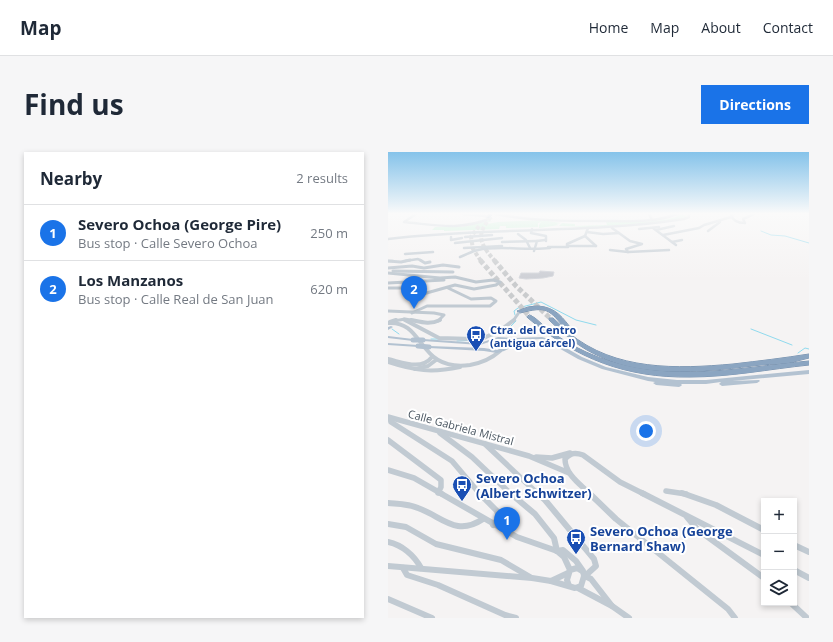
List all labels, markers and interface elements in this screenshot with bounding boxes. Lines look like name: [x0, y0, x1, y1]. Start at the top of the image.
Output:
text: Map: [20, 15, 61, 41]
text: Home: [589, 18, 628, 37]
text: Map: [650, 18, 679, 37]
text: About: [701, 18, 741, 37]
text: Contact: [763, 18, 813, 37]
text: Find us: [24, 85, 124, 123]
button: Directions: [701, 85, 809, 124]
text: Nearby: [40, 167, 102, 190]
text: 2 results: [296, 169, 348, 187]
text: Severo Ochoa (George Pire): [78, 214, 281, 234]
text: 1: [49, 224, 57, 242]
text: 250 m: [310, 224, 348, 242]
text: Bus stop · Calle Severo Ochoa: [78, 234, 257, 252]
text: Los Manzanos: [78, 270, 183, 290]
pin: 2: [401, 276, 427, 309]
text: 2: [49, 280, 57, 298]
text: 620 m: [310, 280, 348, 298]
text: Bus stop · Calle Real de San Juan: [78, 290, 274, 308]
place label: Ctra. del Centro (antigua cárcel): [490, 322, 577, 350]
bus stop icon: Ctra. del Centro (antigua cárcel): [465, 324, 487, 352]
street label: Calle Gabriela Mistral: [406, 406, 516, 448]
your location: [636, 421, 656, 441]
place label: Severo Ochoa (Albert Schwitzer): [476, 469, 592, 502]
bus stop icon: Severo Ochoa (Albert Schwitzer): [451, 474, 473, 502]
map controls: [761, 498, 797, 606]
button: +: [761, 498, 797, 534]
pin: 1: [494, 507, 520, 540]
place label: Severo Ochoa (George Bernard Shaw): [590, 522, 733, 555]
bus stop icon: Severo Ochoa (George Bernard Shaw): [565, 527, 587, 555]
button: −: [761, 534, 797, 570]
button: layers: [761, 570, 797, 606]

